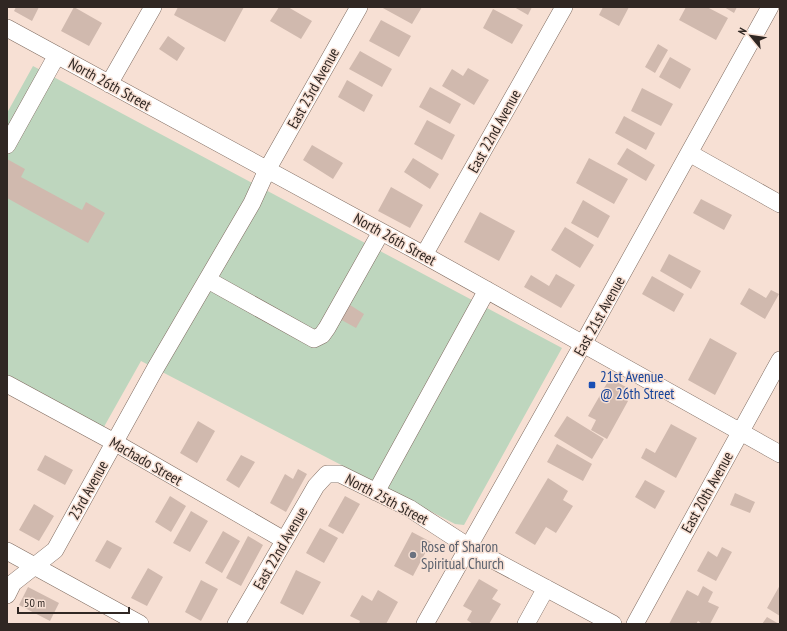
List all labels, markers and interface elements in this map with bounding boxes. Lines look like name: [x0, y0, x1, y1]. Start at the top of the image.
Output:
north arrow: [731, 16, 771, 56]
text: N: [735, 25, 750, 37]
street label: East 23rd Avenue: [283, 44, 343, 132]
street label: North 26th Street: [65, 54, 155, 114]
street label: East 22nd Avenue: [463, 86, 525, 176]
street label: North 26th Street: [350, 209, 440, 269]
street label: East 21st Avenue: [569, 273, 629, 359]
place label: 21st Avenue @ 26th Street: [600, 367, 675, 403]
marker: 21st Avenue @ 26th Street: [587, 380, 597, 390]
street label: Machado Street: [106, 433, 186, 489]
street label: East 20th Avenue: [677, 448, 737, 536]
street label: 23rd Avenue: [64, 457, 112, 523]
street label: North 25th Street: [342, 469, 432, 529]
street label: East 22nd Avenue: [249, 503, 311, 593]
place label: Rose of Sharon Spiritual Church: [421, 537, 504, 573]
marker: Rose of Sharon Spiritual Church: [408, 550, 418, 560]
scale bar: [18, 589, 129, 615]
text: 50 m: [24, 595, 45, 610]

